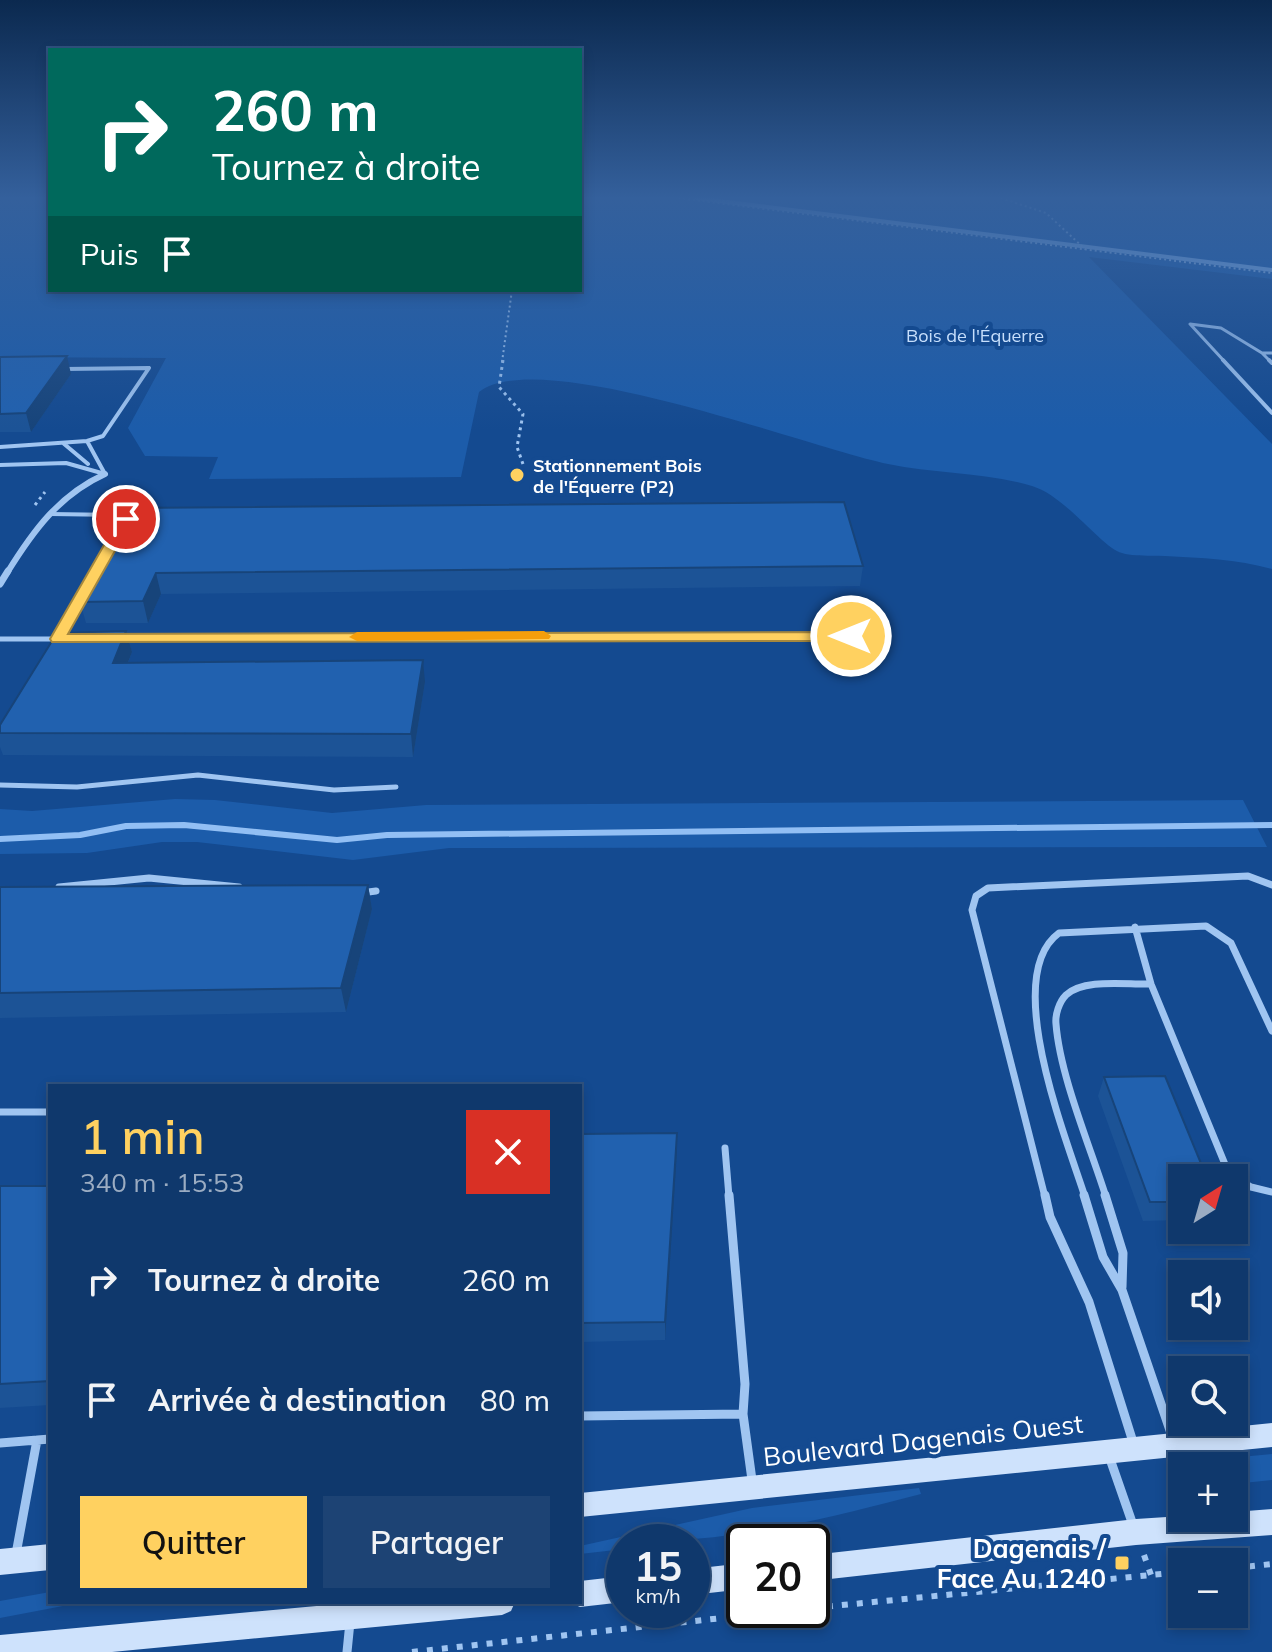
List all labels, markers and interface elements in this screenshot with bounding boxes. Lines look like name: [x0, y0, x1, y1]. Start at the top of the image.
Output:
text: 260 m: [212, 75, 379, 145]
icon: right: [80, 80, 184, 184]
text: Tournez à droite: [212, 144, 481, 189]
icon: arrive: [155, 232, 199, 276]
text: Puis: [80, 235, 139, 273]
park label: Bois de l'Équerre: [906, 324, 1044, 347]
place label: Stationnement Bois de l'Équerre (P2): [533, 454, 702, 498]
marker: Stationnement Bois de l'Équerre (P2): [508, 466, 526, 484]
pin: [92, 485, 160, 553]
icon: arrive: [104, 497, 148, 541]
position arrow: [809, 594, 893, 678]
text: 1 min: [80, 1106, 205, 1166]
button: close: [466, 1110, 550, 1194]
north arrow: [1168, 1164, 1248, 1244]
map controls: [1168, 1164, 1248, 1628]
text: 340 m · 15:53: [80, 1166, 244, 1199]
icon: right: [80, 1258, 124, 1302]
button: sound: [1168, 1260, 1248, 1340]
text: Tournez à droite: [148, 1261, 380, 1299]
text: 260 m: [462, 1261, 550, 1299]
button: search: [1168, 1356, 1248, 1436]
icon: arrive: [80, 1378, 124, 1422]
text: Arrivée à destination: [148, 1381, 447, 1419]
text: 80 m: [480, 1381, 550, 1419]
street label: Boulevard Dagenais Ouest: [762, 1407, 1084, 1473]
button: +: [1168, 1452, 1248, 1532]
button: Quitter: [80, 1496, 307, 1588]
button: Partager: [323, 1496, 550, 1588]
speed limit sign: 20: [726, 1524, 830, 1628]
place label: Dagenais / Face Au 1240: [937, 1532, 1107, 1595]
text: 15: [634, 1541, 682, 1591]
button: −: [1168, 1548, 1248, 1628]
marker: Dagenais / Face Au 1240: [1113, 1554, 1131, 1572]
text: km/h: [635, 1583, 681, 1608]

